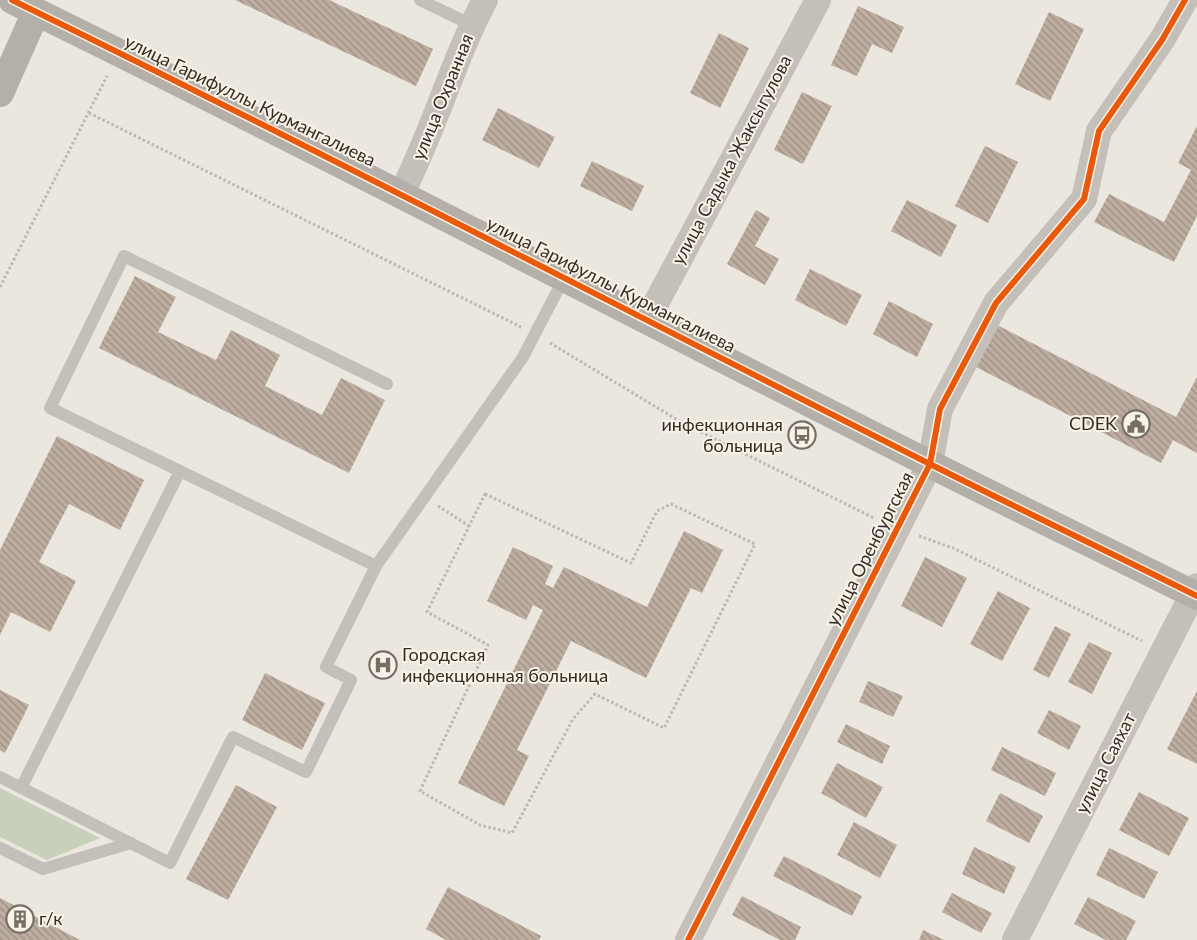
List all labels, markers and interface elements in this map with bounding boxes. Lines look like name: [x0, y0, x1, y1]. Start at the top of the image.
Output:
street label: улица Гарифуллы Курмангалиева: [121, 30, 380, 171]
street label: улица Охранная: [407, 30, 477, 163]
street label: улица Садыка Жаксыгулова: [666, 51, 796, 268]
street label: улица Гарифуллы Курмангалиева: [483, 212, 740, 357]
public building icon: CDEK: [1121, 409, 1151, 439]
place label: CDEK: [1069, 412, 1117, 434]
place label: инфекционная больница: [661, 413, 783, 456]
bus stop icon: инфекционная больница: [787, 420, 817, 450]
street label: улица Оренбургская: [821, 468, 917, 629]
place label: Городская инфекционная больница: [402, 643, 608, 686]
hospital icon: Городская инфекционная больница: [368, 650, 398, 680]
street label: улица Саяхат: [1070, 708, 1140, 817]
building icon: г/к: [5, 904, 35, 934]
place label: г/к: [39, 907, 63, 929]

